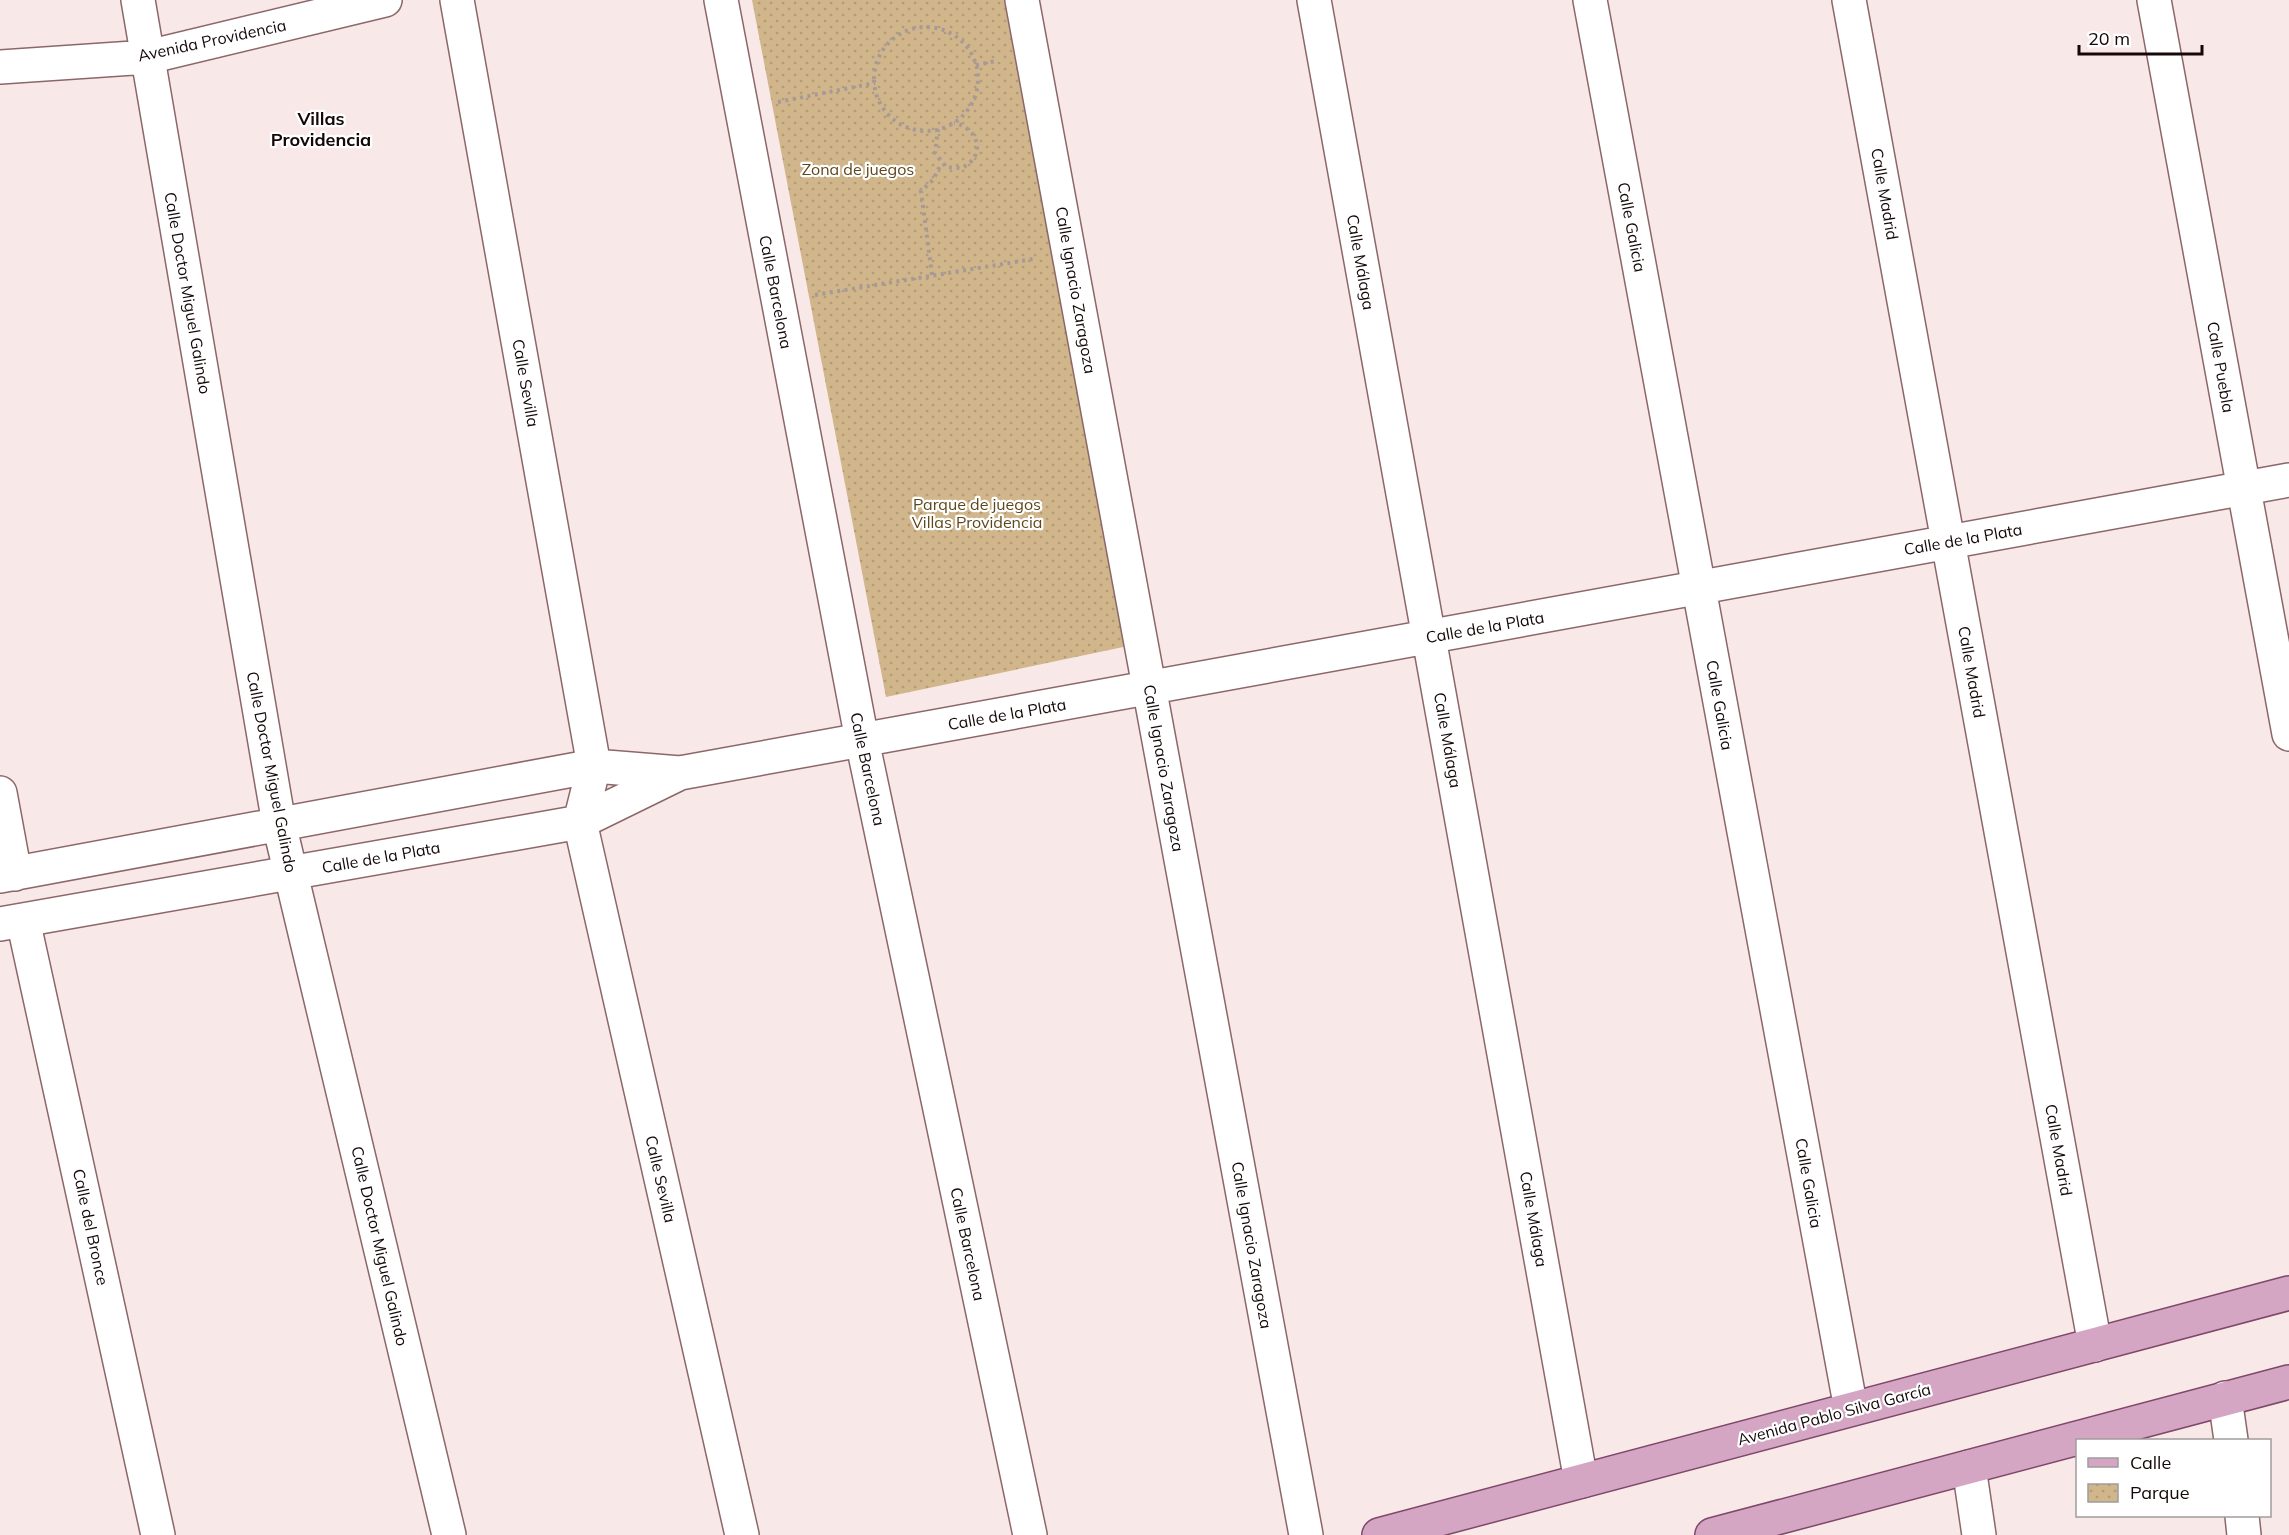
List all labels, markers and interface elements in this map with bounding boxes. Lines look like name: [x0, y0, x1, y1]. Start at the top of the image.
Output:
street label: Avenida Providencia: [136, 14, 288, 66]
scale bar: [2079, 18, 2202, 56]
text: 20 m: [2088, 27, 2130, 50]
district label: Villas Providencia: [271, 107, 371, 151]
street label: Calle Madrid: [1867, 147, 1903, 241]
park label: Zona de juegos: [802, 159, 914, 179]
street label: Calle Galicia: [1613, 180, 1651, 274]
street label: Calle Doctor Miguel Galindo: [160, 191, 216, 395]
street label: Calle Ignacio Zaragoza: [1051, 205, 1101, 375]
street label: Calle Málaga: [1343, 213, 1379, 311]
street label: Calle Barcelona: [755, 233, 797, 351]
street label: Calle Puebla: [2203, 320, 2239, 414]
street label: Calle Sevilla: [508, 338, 544, 428]
park label: Parque de juegos Villas Providencia: [912, 494, 1042, 532]
street label: Calle de la Plata: [1902, 519, 2024, 559]
street label: Calle de la Plata: [1424, 607, 1546, 647]
street label: Calle Madrid: [1954, 625, 1990, 719]
street label: Calle Galicia: [1702, 658, 1738, 752]
street label: Calle Doctor Miguel Galindo: [243, 670, 301, 874]
street label: Calle Ignacio Zaragoza: [1139, 683, 1189, 853]
street label: Calle Málaga: [1430, 691, 1466, 789]
street label: Calle de la Plata: [946, 694, 1068, 734]
street label: Calle Barcelona: [846, 711, 890, 827]
street label: Calle de la Plata: [320, 837, 442, 877]
street label: Calle Madrid: [2041, 1103, 2077, 1197]
street label: Calle Sevilla: [641, 1133, 681, 1225]
street label: Calle Galicia: [1791, 1136, 1827, 1230]
street label: Calle Doctor Miguel Galindo: [347, 1144, 413, 1348]
street label: Calle Ignacio Zaragoza: [1227, 1160, 1277, 1330]
street label: Calle del Bronce: [69, 1167, 113, 1287]
street label: Calle Málaga: [1516, 1170, 1552, 1268]
street label: Calle Barcelona: [946, 1186, 990, 1302]
street label: Avenida Pablo Silva García: [1735, 1379, 1933, 1449]
legend: [2076, 1439, 2271, 1517]
text: Calle: [2130, 1451, 2171, 1474]
text: Parque: [2130, 1481, 2189, 1504]

